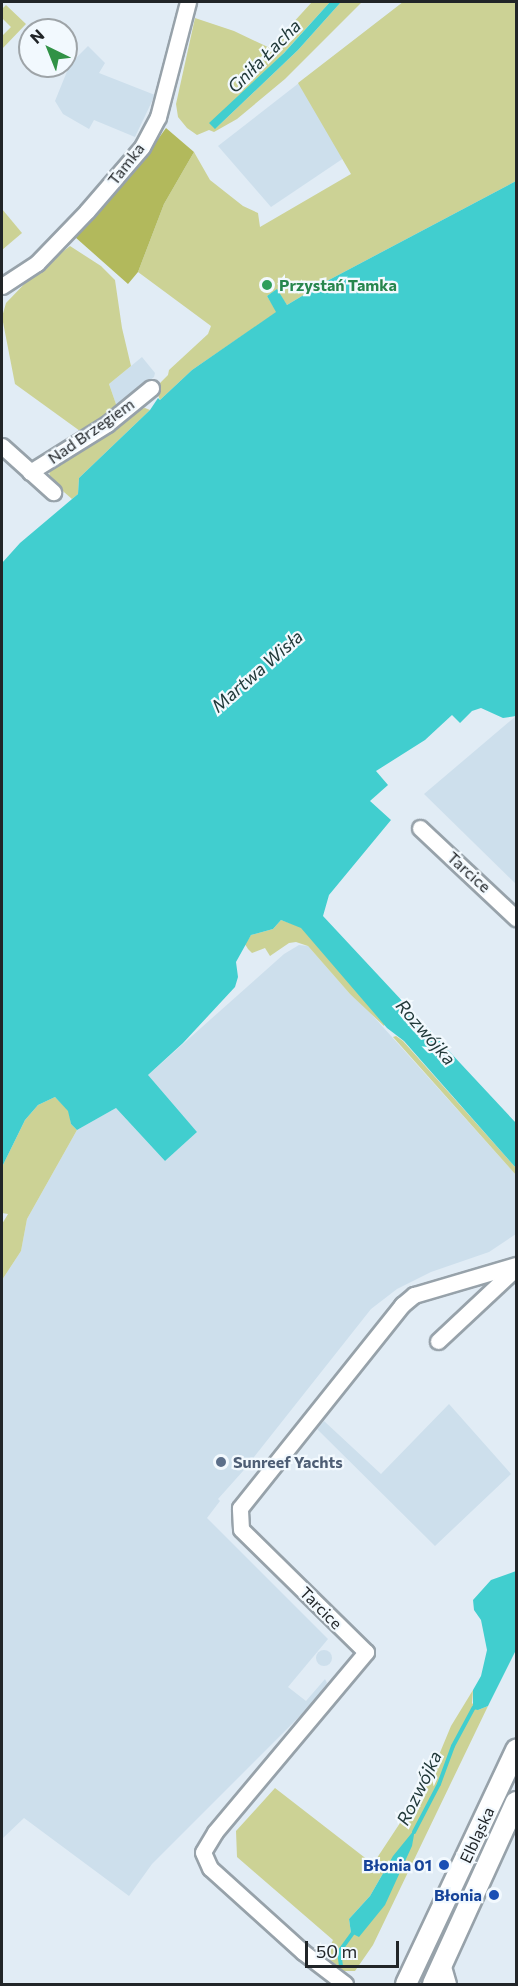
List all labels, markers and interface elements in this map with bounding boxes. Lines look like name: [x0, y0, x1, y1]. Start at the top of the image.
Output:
water label: Gniła Łacha: [223, 15, 305, 97]
north arrow: [18, 18, 78, 78]
text: N: [26, 25, 48, 47]
street label: Tamka: [104, 139, 148, 189]
place label: Przystań Tamka: [279, 275, 397, 295]
marker: Przystań Tamka: [260, 278, 274, 292]
street label: Nad Brzegiem: [44, 394, 138, 468]
water label: Martwa Wisła: [207, 625, 307, 717]
street label: Tarcice: [443, 848, 495, 896]
water label: Rozwójka: [392, 995, 460, 1069]
place label: Sunreef Yachts: [233, 1452, 343, 1472]
marker: Sunreef Yachts: [214, 1455, 228, 1469]
street label: Tarcice: [296, 1583, 346, 1633]
water label: Rozwójka: [392, 1747, 446, 1829]
street label: Elbląska: [456, 1804, 498, 1866]
place label: Błonia 01: [363, 1855, 432, 1875]
marker: Błonia 01: [437, 1858, 451, 1872]
place label: Błonia: [434, 1885, 482, 1905]
marker: Błonia: [487, 1888, 501, 1902]
scale bar: [308, 1929, 402, 1967]
text: 50 m: [316, 1940, 357, 1962]

